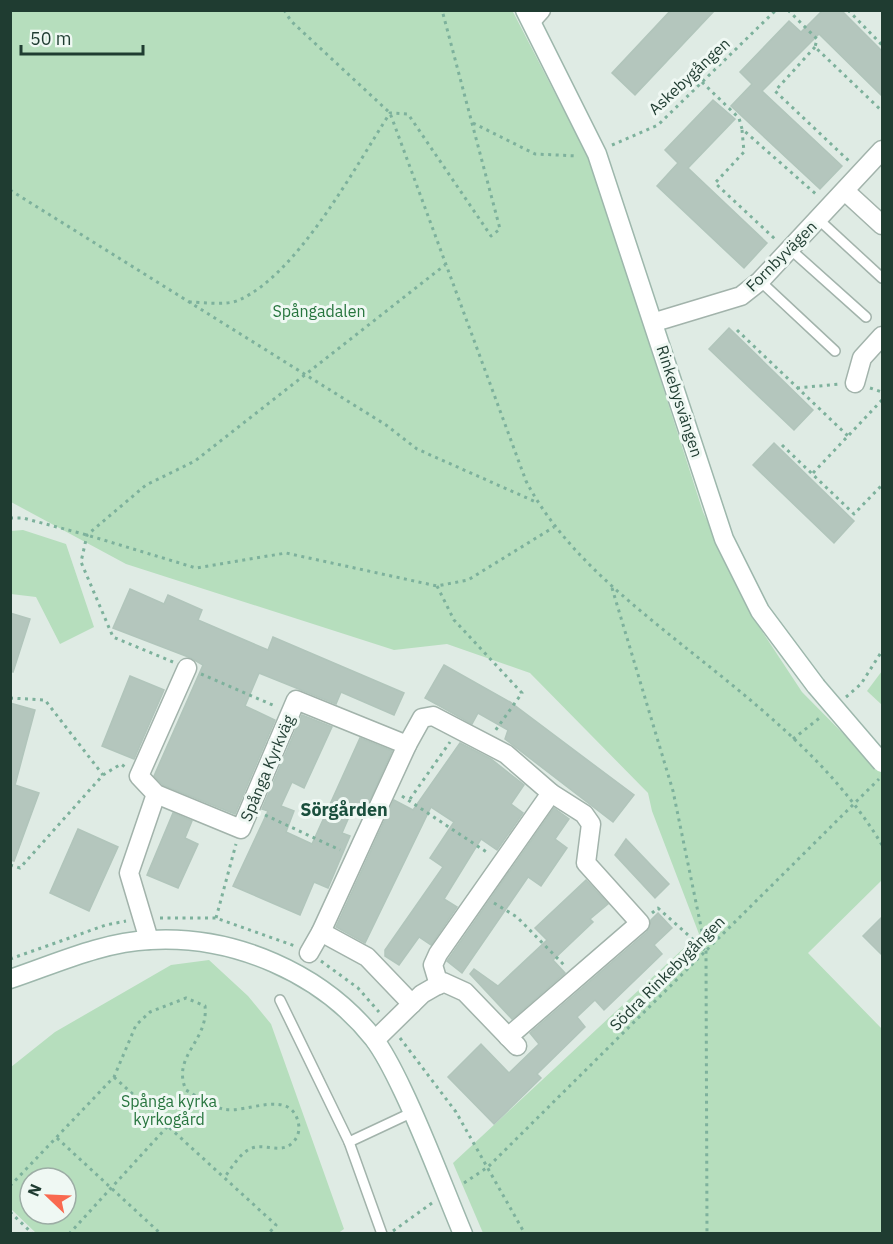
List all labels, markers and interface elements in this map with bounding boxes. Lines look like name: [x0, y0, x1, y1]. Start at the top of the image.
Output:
scale bar: [21, 18, 142, 56]
text: 50 m: [30, 27, 72, 50]
street label: Askebygången: [644, 33, 734, 119]
street label: Fornbyvägen: [741, 216, 821, 296]
park label: Spångadalen: [272, 301, 366, 321]
street label: Rinkebysvängen: [652, 342, 708, 460]
street label: Spånga Kyrkväg: [236, 711, 299, 824]
district label: Sörgården: [300, 798, 388, 821]
street label: Södra Rinkebygången: [605, 911, 729, 1035]
park label: Spånga kyrka kyrkogård: [121, 1091, 218, 1129]
north arrow: [18, 1166, 78, 1226]
text: N: [23, 1181, 46, 1199]

